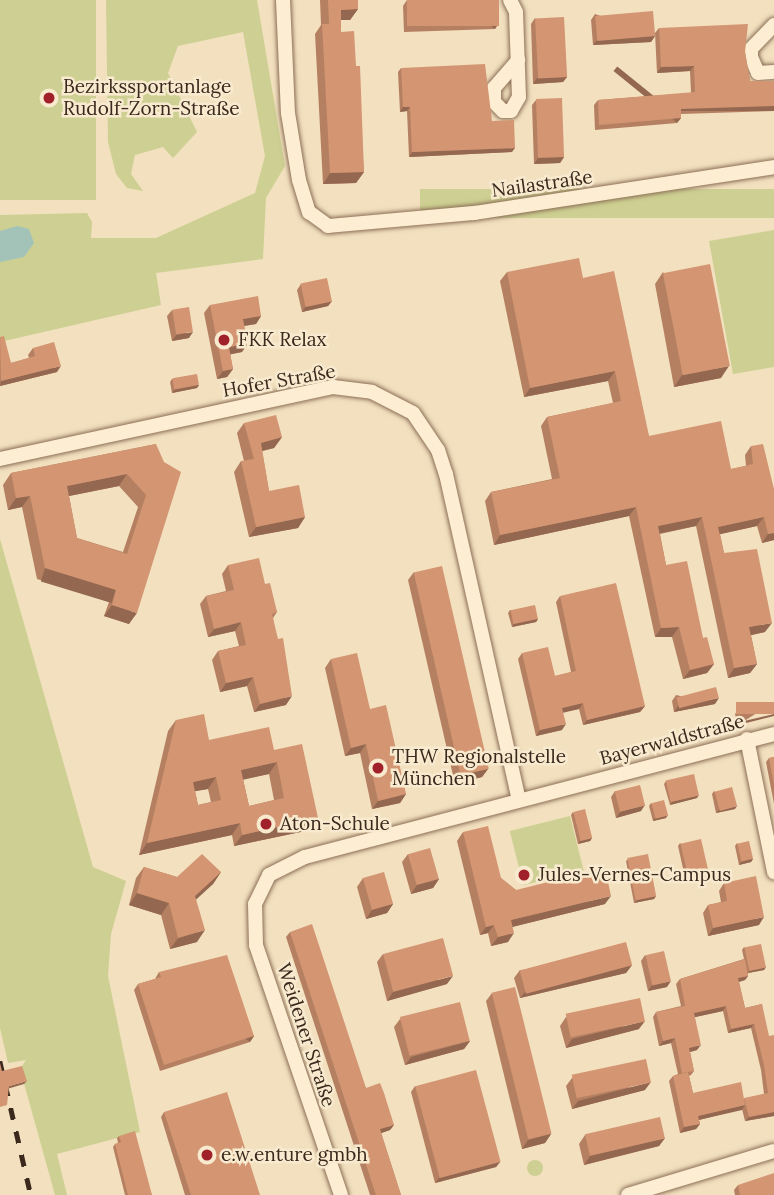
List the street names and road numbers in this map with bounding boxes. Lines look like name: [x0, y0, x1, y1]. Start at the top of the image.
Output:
street label: Nailastraße: [490, 166, 594, 202]
street label: Hofer Straße: [221, 360, 337, 402]
street label: Bayerwaldstraße: [597, 710, 747, 770]
street label: Weidener Straße: [272, 960, 340, 1110]

